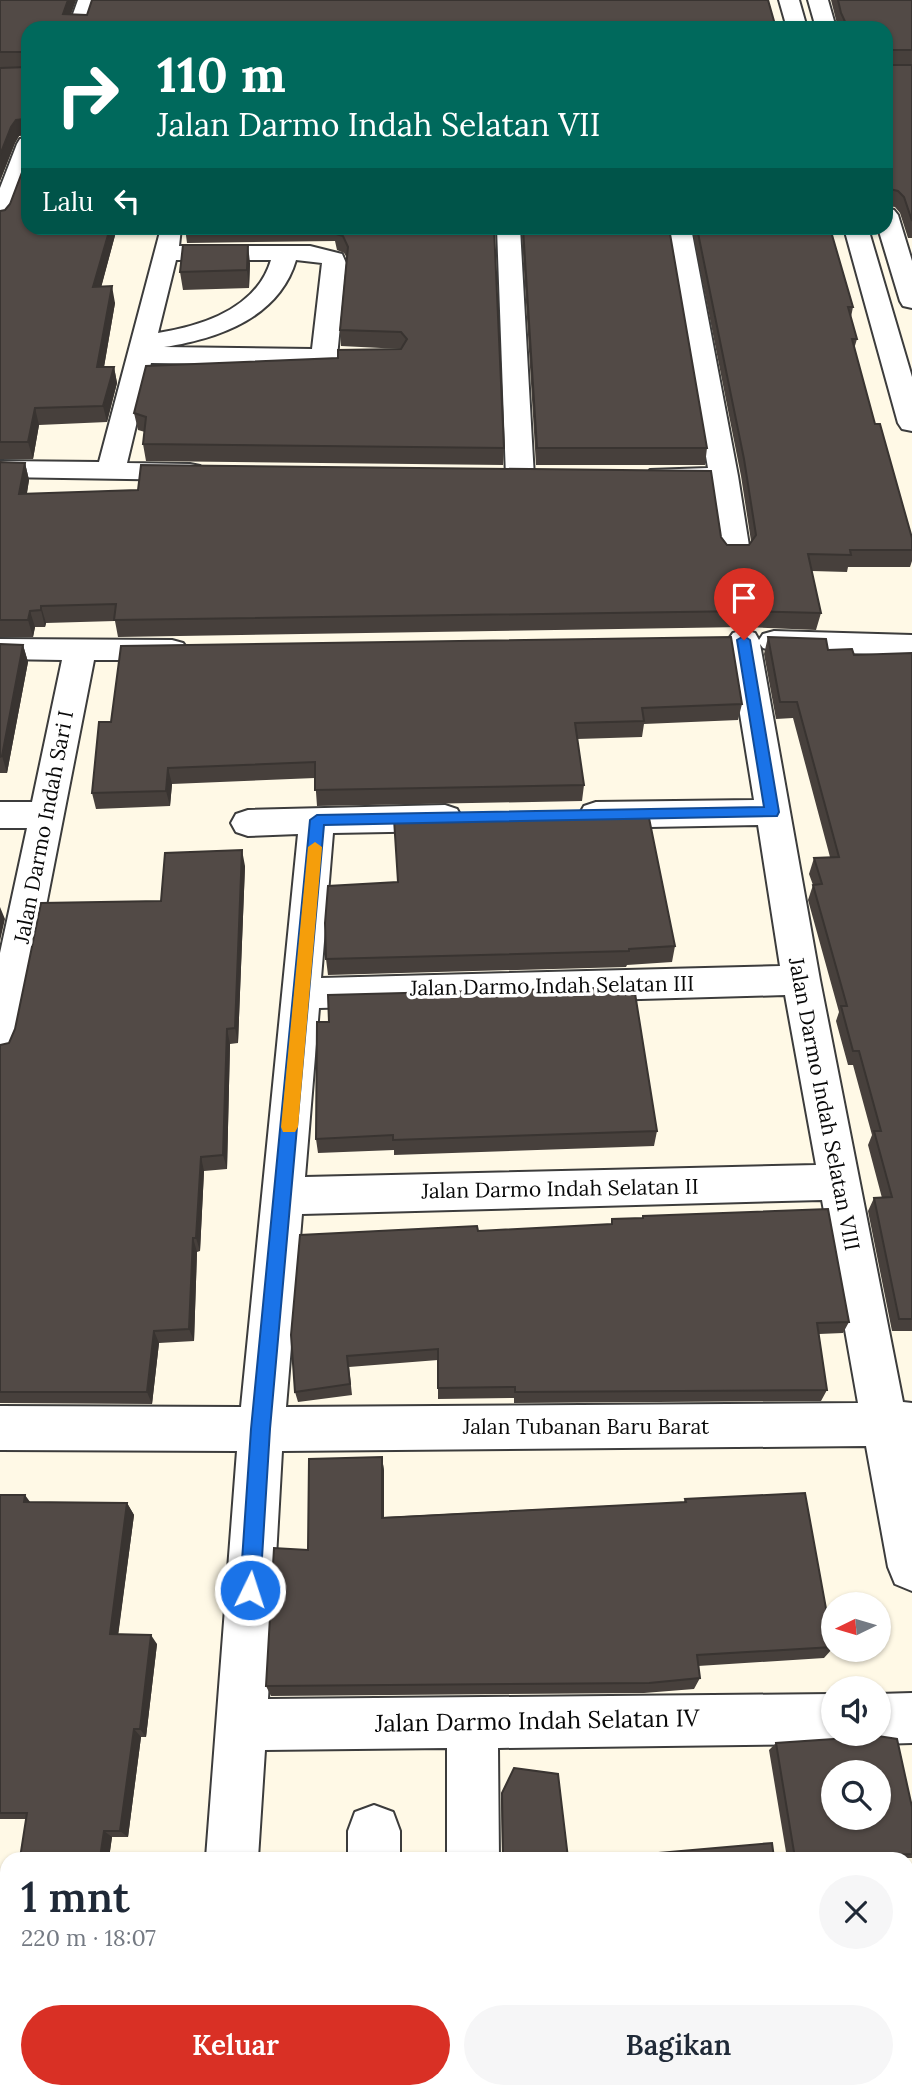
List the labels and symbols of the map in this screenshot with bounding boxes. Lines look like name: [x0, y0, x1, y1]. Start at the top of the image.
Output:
pin: [714, 568, 774, 640]
street label: Jalan Darmo Indah Sari I: [7, 708, 79, 947]
street label: Jalan Darmo Indah Selatan VIII: [783, 954, 866, 1253]
street label: Jalan Darmo Indah Selatan III: [409, 970, 694, 1001]
street label: Jalan Darmo Indah Selatan II: [420, 1173, 699, 1204]
street label: Jalan Tubanan Baru Barat: [462, 1413, 710, 1440]
position arrow: [213, 1553, 287, 1627]
north arrow: [821, 1592, 891, 1662]
street label: Jalan Darmo Indah Selatan IV: [373, 1702, 701, 1739]

